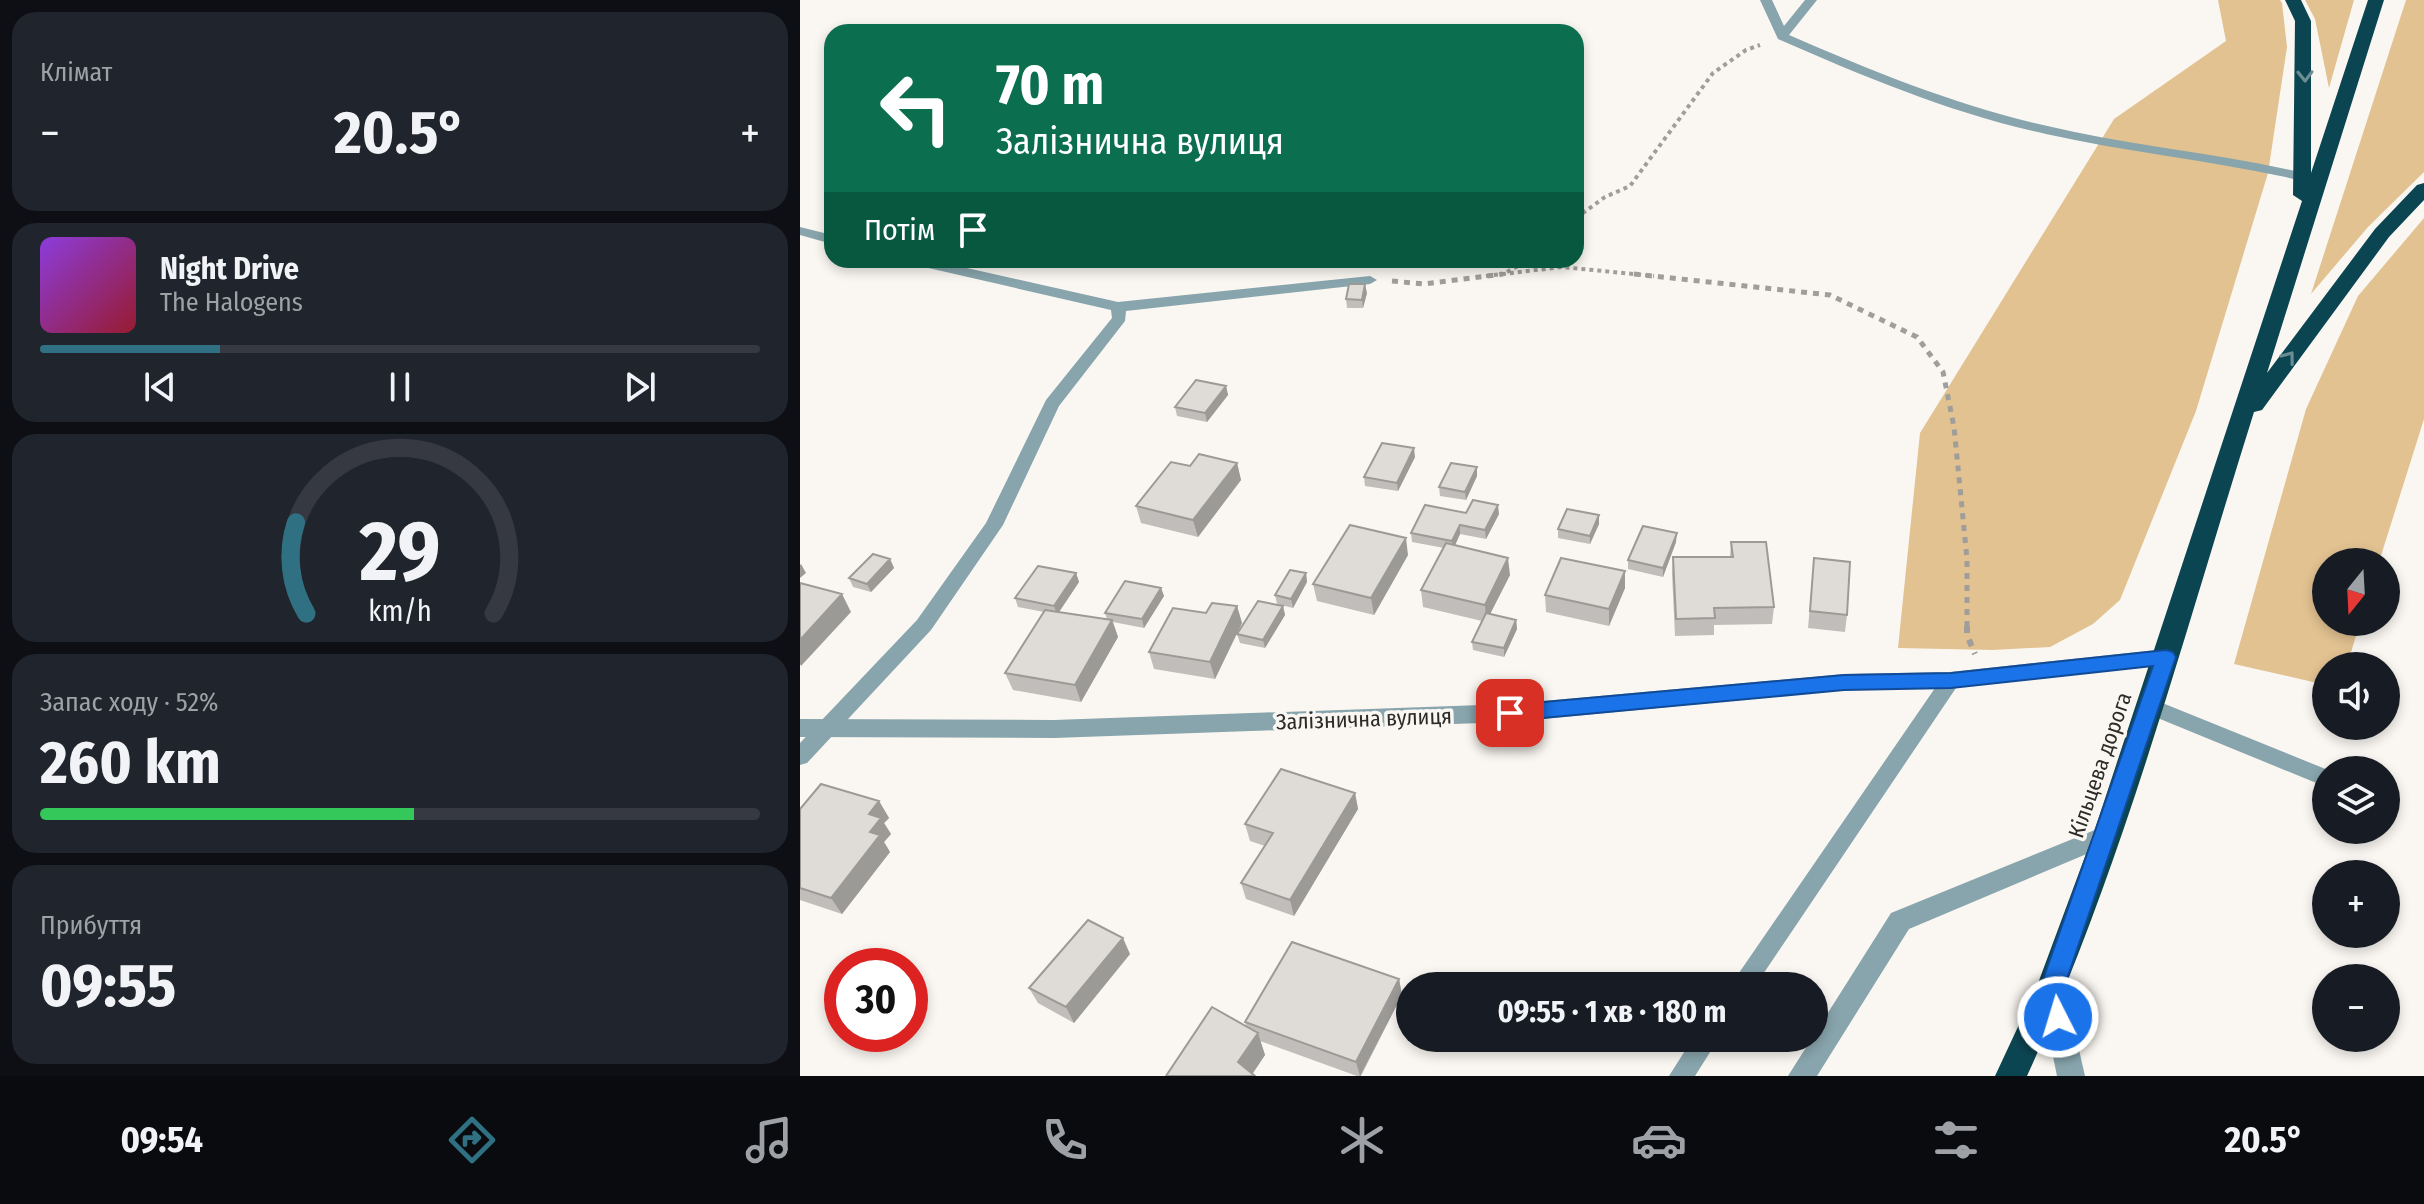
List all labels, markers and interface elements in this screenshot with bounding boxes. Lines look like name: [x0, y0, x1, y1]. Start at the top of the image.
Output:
text: 70 m: [996, 52, 1104, 119]
icon: left: [864, 56, 968, 160]
text: Клімат: [40, 57, 112, 88]
one-way arrow: [2296, 70, 2313, 83]
text: 20.5°: [334, 97, 466, 169]
text: −: [40, 107, 60, 160]
text: +: [740, 107, 760, 160]
text: Залізнична вулиця: [996, 120, 1284, 164]
icon: arrive: [951, 208, 995, 252]
text: Потім: [864, 212, 935, 248]
text: Night Drive: [160, 251, 299, 287]
text: The Halogens: [160, 287, 303, 318]
one-way arrow: [2280, 352, 2294, 366]
icon: previous: [138, 365, 182, 409]
icon: pause: [378, 365, 422, 409]
icon: next: [618, 365, 662, 409]
text: 29: [358, 502, 441, 602]
north arrow: [2312, 548, 2400, 636]
map controls: [2312, 548, 2400, 1052]
text: km/h: [368, 594, 432, 629]
button: sound: [2312, 652, 2400, 740]
pin: [1476, 679, 1544, 747]
text: Запас ходу · 52%: [40, 687, 218, 718]
street label: Кільцева дорога: [2062, 689, 2138, 841]
icon: arrive: [1488, 691, 1532, 735]
street label: Залізнична вулиця: [1276, 702, 1452, 736]
text: 260 km: [40, 727, 221, 799]
button: layers: [2312, 756, 2400, 844]
button: +: [2312, 860, 2400, 948]
text: Прибуття: [40, 910, 142, 941]
speed limit sign: 30: [824, 948, 928, 1052]
text: 09:55: [40, 950, 176, 1022]
button: −: [2312, 964, 2400, 1052]
position arrow: [2016, 975, 2100, 1059]
text: 09:55 · 1 хв · 180 m: [1498, 994, 1727, 1030]
icon: directions: [444, 1112, 500, 1168]
icon: music: [741, 1112, 797, 1168]
icon: phone: [1037, 1112, 1093, 1168]
icon: climate: [1334, 1112, 1390, 1168]
icon: car: [1631, 1112, 1687, 1168]
icon: filters: [1928, 1112, 1984, 1168]
text: 09:54: [120, 1118, 203, 1162]
text: 20.5°: [2224, 1118, 2304, 1162]

